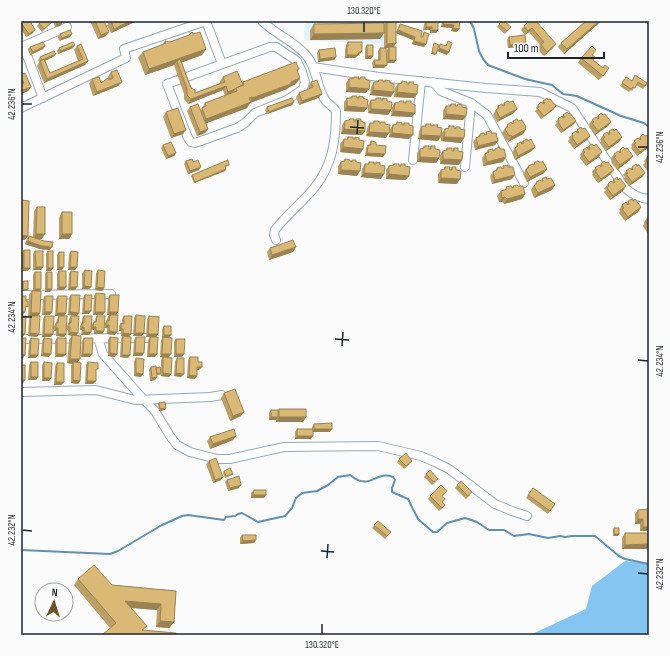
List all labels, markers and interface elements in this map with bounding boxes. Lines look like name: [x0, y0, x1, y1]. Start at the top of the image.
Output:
text: 130.320°E: [347, 5, 381, 17]
scale bar: [508, 34, 604, 60]
text: 100 m: [514, 41, 539, 56]
text: 42.236°N: [6, 88, 18, 120]
text: 42.236°N: [654, 131, 666, 163]
text: 42.234°N: [6, 302, 18, 332]
text: 42.234°N: [654, 346, 666, 376]
text: 42.232°N: [6, 514, 18, 546]
text: 42.232°N: [654, 558, 666, 590]
north arrow: [34, 582, 74, 622]
text: N: [51, 586, 58, 599]
text: 130.320°E: [305, 639, 339, 651]

